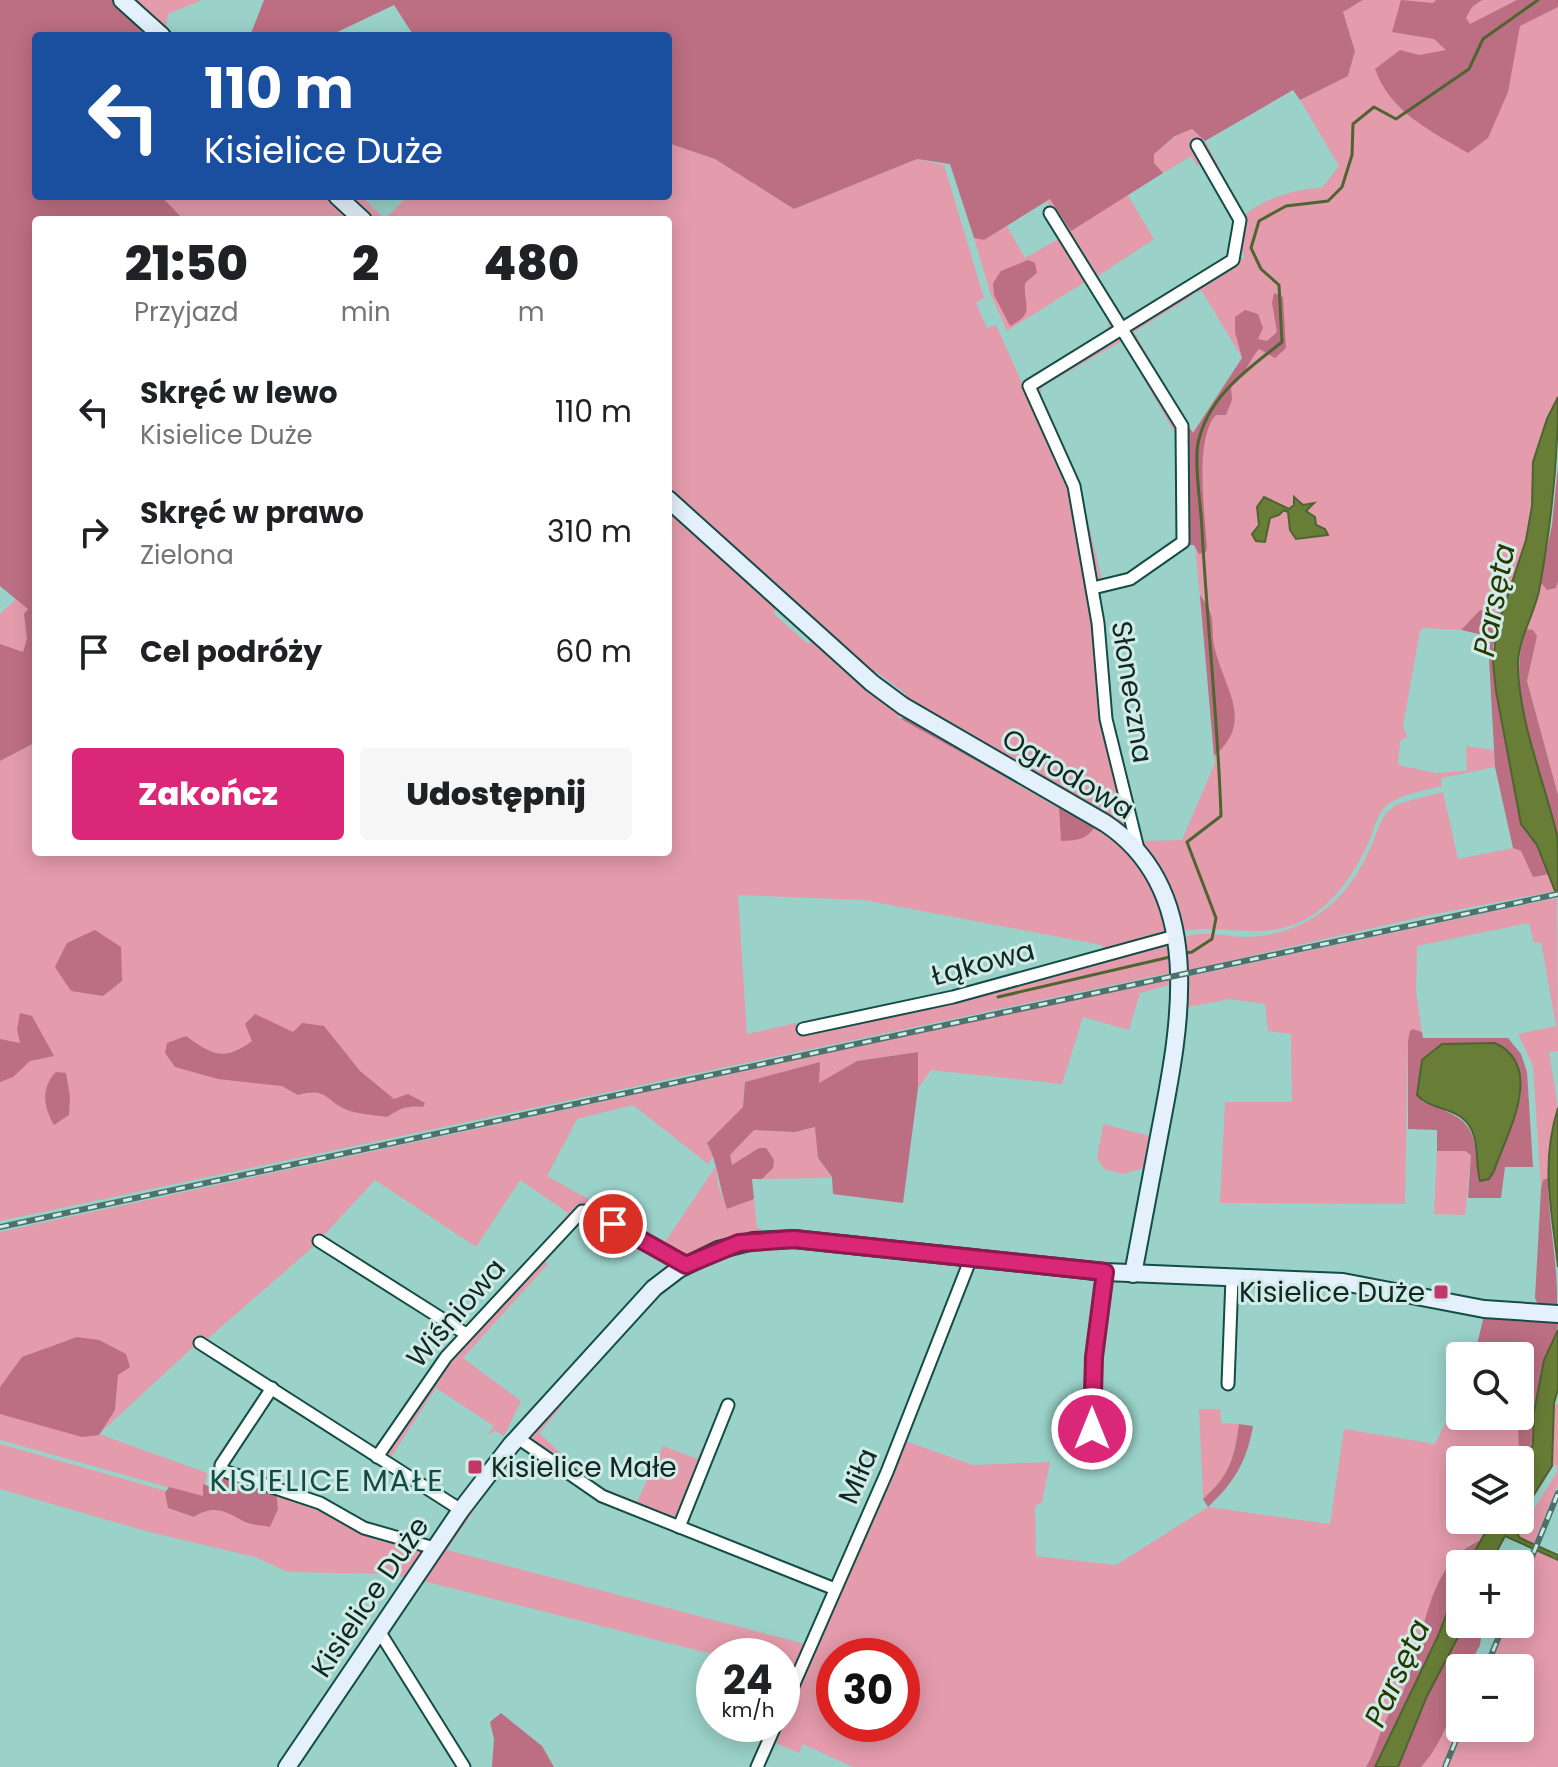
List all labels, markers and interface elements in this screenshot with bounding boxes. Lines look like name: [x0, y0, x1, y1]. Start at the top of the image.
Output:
text: 110 m: [204, 49, 354, 128]
icon: left: [72, 64, 176, 168]
text: Kisielice Duże: [204, 125, 443, 176]
text: 21:50: [125, 230, 248, 297]
text: 2: [352, 230, 379, 297]
text: 480: [483, 230, 579, 297]
text: Przyjazd: [134, 294, 239, 330]
text: min: [341, 294, 391, 330]
text: m: [518, 294, 545, 330]
text: Skręć w lewo: [140, 371, 338, 414]
icon: left: [72, 390, 116, 434]
text: 110 m: [555, 390, 632, 433]
text: Kisielice Duże: [140, 417, 313, 453]
text: Skręć w prawo: [140, 491, 364, 534]
icon: right: [72, 510, 116, 554]
text: 310 m: [547, 510, 632, 553]
text: Zielona: [140, 537, 234, 573]
water label: Parsęta: [1462, 540, 1526, 660]
street label: Słoneczna: [1102, 618, 1162, 766]
icon: arrive: [72, 630, 116, 674]
text: Cel podróży: [140, 630, 322, 673]
text: 60 m: [555, 630, 632, 673]
street label: Ogrodowa: [995, 719, 1141, 829]
button: Zakończ: [72, 748, 344, 840]
button: Udostępnij: [360, 748, 632, 840]
street label: Łąkowa: [927, 931, 1039, 995]
pin: [579, 1190, 647, 1258]
icon: arrive: [591, 1202, 635, 1246]
street label: Wiśniowa: [398, 1250, 514, 1376]
place label: Kisielice Duże: [1239, 1273, 1425, 1312]
marker: Kisielice Duże: [1432, 1283, 1450, 1301]
map controls: [1446, 1342, 1534, 1742]
button: search: [1446, 1342, 1534, 1430]
position arrow: [1050, 1387, 1134, 1471]
street label: Miła: [829, 1442, 887, 1510]
button: layers: [1446, 1446, 1534, 1534]
place label: Kisielice Małe: [491, 1448, 677, 1487]
marker: Kisielice Małe: [466, 1458, 484, 1476]
district label: KISIELICE MAŁE: [209, 1459, 445, 1502]
street label: Kisielice Duże: [302, 1509, 438, 1685]
button: +: [1446, 1550, 1534, 1638]
water label: Parsęta: [1353, 1612, 1441, 1734]
speed limit sign: 30: [816, 1638, 920, 1742]
text: 24: [723, 1652, 773, 1708]
button: −: [1446, 1654, 1534, 1742]
text: km/h: [721, 1696, 775, 1724]

